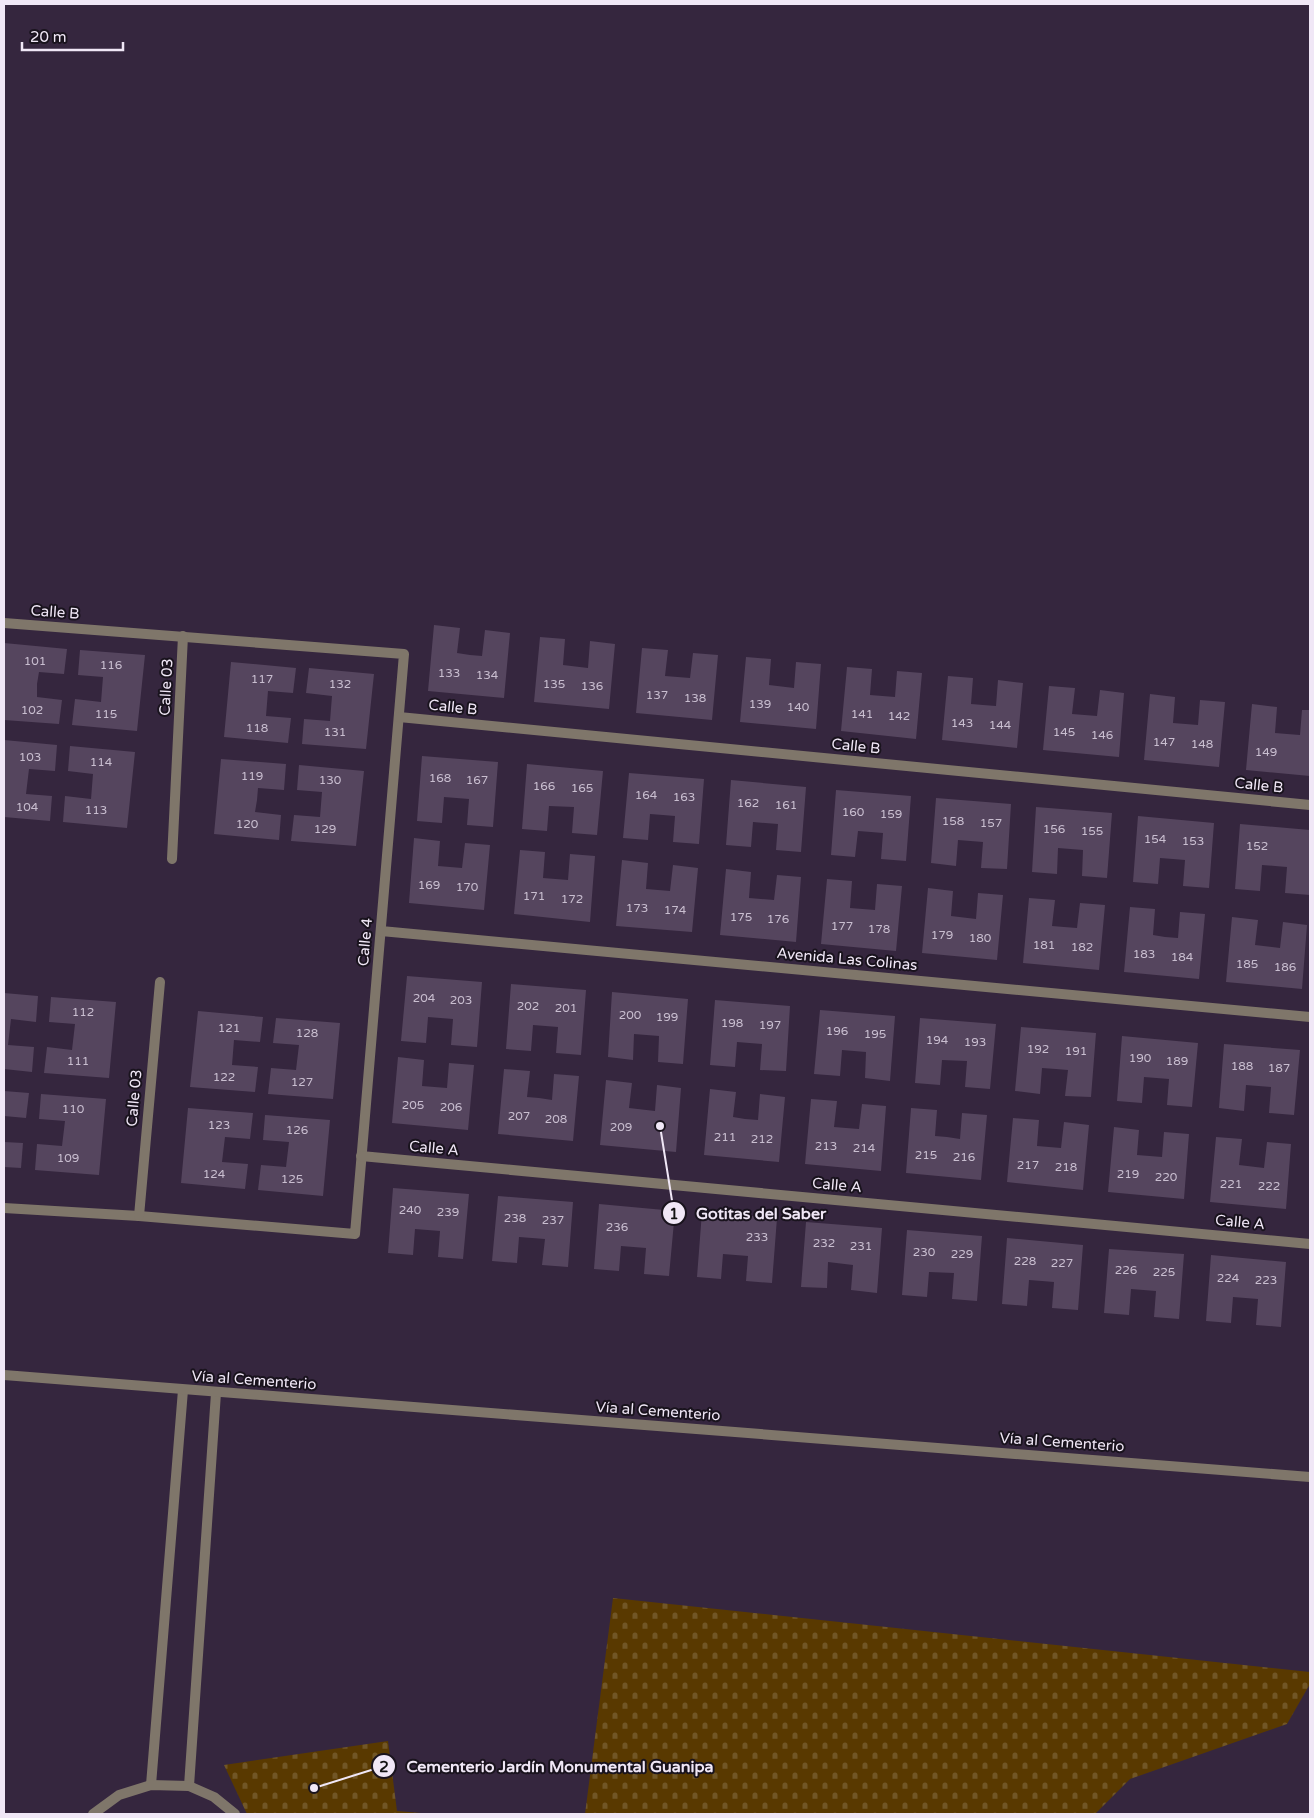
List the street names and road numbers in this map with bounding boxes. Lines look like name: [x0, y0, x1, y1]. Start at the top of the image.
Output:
street label: Calle B: [30, 601, 80, 623]
street label: Calle 03: [156, 658, 176, 716]
street label: Calle B: [428, 695, 478, 719]
street label: Calle B: [831, 734, 881, 758]
street label: Calle B: [1234, 773, 1284, 797]
street label: Calle 4: [354, 917, 376, 967]
street label: Avenida Las Colinas: [776, 944, 918, 974]
street label: Calle 03: [123, 1069, 145, 1127]
street label: Calle A: [408, 1137, 460, 1159]
street label: Calle A: [811, 1174, 863, 1196]
street label: Calle A: [1214, 1211, 1266, 1233]
street label: Vía al Cementerio: [191, 1367, 317, 1393]
street label: Vía al Cementerio: [595, 1398, 721, 1424]
street label: Vía al Cementerio: [999, 1429, 1125, 1455]

